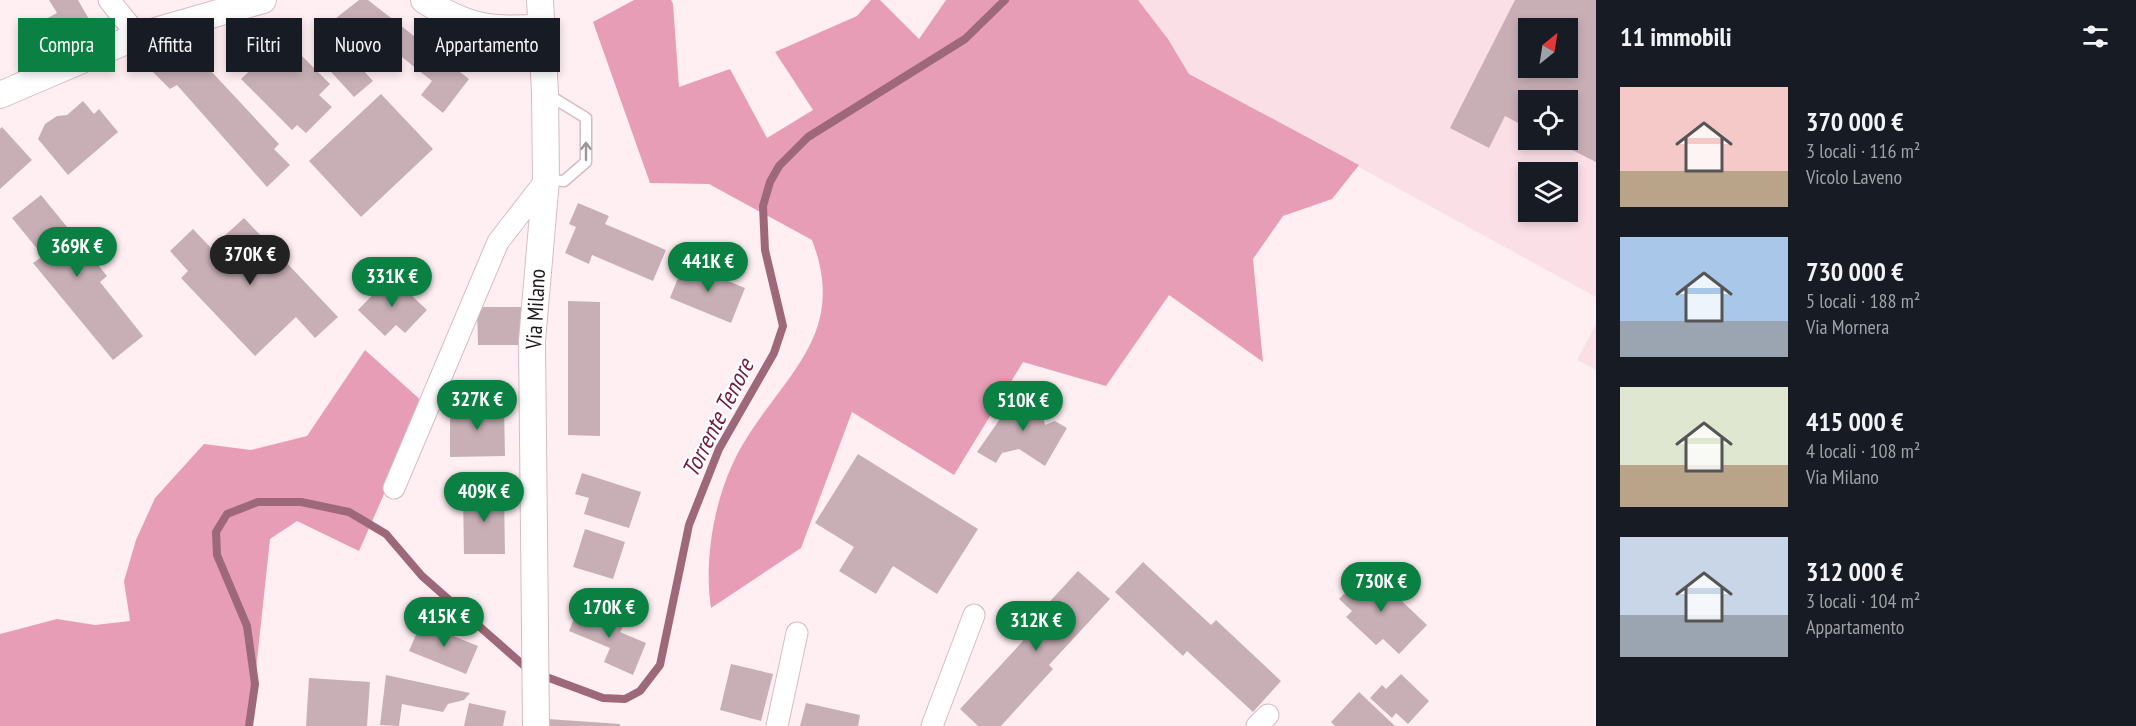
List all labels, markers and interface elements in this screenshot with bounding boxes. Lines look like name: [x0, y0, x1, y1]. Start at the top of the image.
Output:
chip: Compra: [18, 18, 115, 72]
chip: Affitta: [127, 18, 214, 72]
chip: Filtri: [226, 18, 302, 72]
chip: Nuovo: [314, 18, 402, 72]
chip: Appartamento: [414, 18, 560, 72]
north arrow: [1518, 18, 1578, 78]
map controls: [1518, 18, 1578, 222]
text: 11 immobili: [1620, 20, 1732, 53]
icon: filters: [2079, 20, 2112, 53]
button: locate: [1518, 90, 1578, 150]
text: 370 000 €: [1806, 105, 1904, 138]
icon: home: [1668, 111, 1740, 183]
text: 3 locali · 116 m²: [1806, 138, 1920, 164]
one-way arrow: [580, 142, 592, 162]
button: layers: [1518, 162, 1578, 222]
text: Vicolo Laveno: [1806, 164, 1902, 190]
pin: 369K €: [28, 227, 126, 278]
text: 369K €: [51, 233, 103, 259]
pin: 370K €: [201, 235, 299, 286]
text: 370K €: [224, 241, 276, 267]
pin: 441K €: [659, 242, 757, 293]
text: 441K €: [682, 248, 734, 274]
text: 730 000 €: [1806, 255, 1904, 288]
pin: 331K €: [343, 257, 441, 308]
icon: home: [1668, 261, 1740, 333]
text: 331K €: [366, 263, 418, 289]
street label: Via Milano: [519, 268, 551, 351]
text: 5 locali · 188 m²: [1806, 288, 1920, 314]
text: Via Mornera: [1806, 314, 1889, 340]
water label: Torrente Tenore: [675, 352, 761, 482]
pin: 327K €: [428, 380, 526, 431]
pin: 510K €: [974, 381, 1072, 432]
text: 327K €: [451, 386, 503, 412]
text: 510K €: [997, 387, 1049, 413]
text: 415 000 €: [1806, 405, 1904, 438]
icon: home: [1668, 411, 1740, 483]
text: 4 locali · 108 m²: [1806, 438, 1920, 464]
text: Via Milano: [1806, 464, 1879, 490]
pin: 409K €: [435, 472, 533, 523]
text: 409K €: [458, 478, 510, 504]
text: 312 000 €: [1806, 555, 1904, 588]
icon: home: [1668, 561, 1740, 633]
pin: 730K €: [1332, 562, 1430, 613]
text: 730K €: [1355, 568, 1407, 594]
pin: 170K €: [560, 588, 658, 639]
text: 3 locali · 104 m²: [1806, 588, 1920, 614]
text: 170K €: [583, 594, 635, 620]
pin: 415K €: [395, 597, 493, 648]
pin: 312K €: [987, 601, 1085, 652]
text: 415K €: [418, 603, 470, 629]
text: 312K €: [1010, 607, 1062, 633]
text: Appartamento: [1806, 614, 1904, 640]

